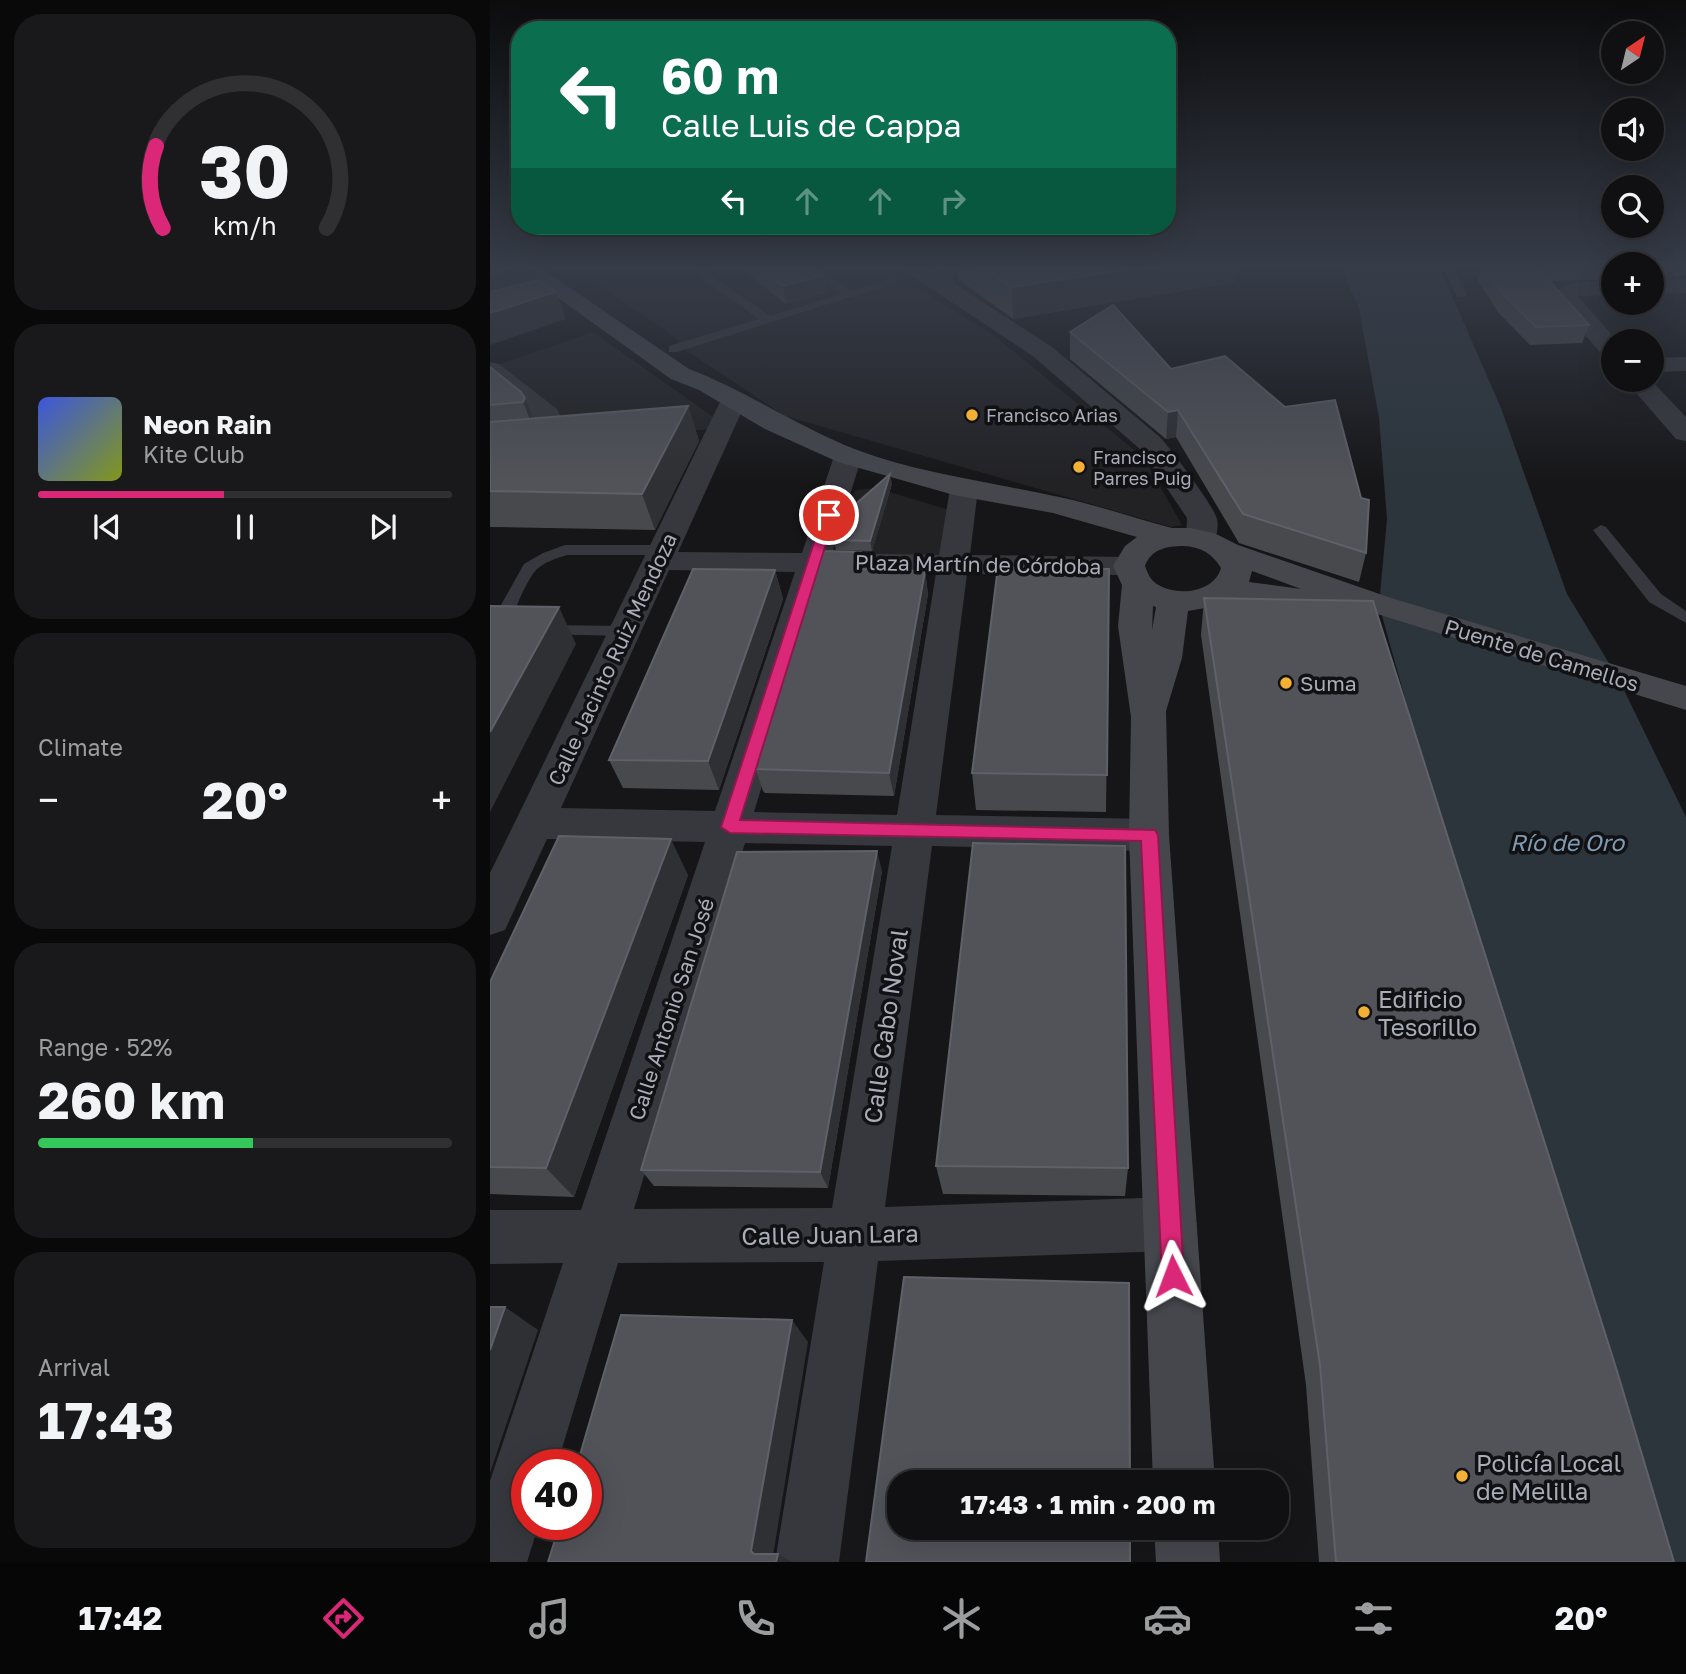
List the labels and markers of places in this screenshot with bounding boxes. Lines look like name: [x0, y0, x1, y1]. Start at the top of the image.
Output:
place label: Francisco Arias: [986, 404, 1118, 426]
marker: Francisco Arias: [964, 407, 980, 423]
place label: Francisco Parres Puig: [1093, 446, 1192, 489]
marker: Francisco Parres Puig: [1071, 459, 1087, 475]
pin: [799, 485, 859, 545]
place label: Suma: [1300, 670, 1357, 696]
marker: Suma: [1278, 675, 1294, 691]
place label: Edificio Tesorillo: [1378, 984, 1477, 1041]
marker: Edificio Tesorillo: [1356, 1004, 1372, 1020]
place label: Policía Local de Melilla: [1476, 1448, 1621, 1505]
marker: Policía Local de Melilla: [1454, 1468, 1470, 1484]

